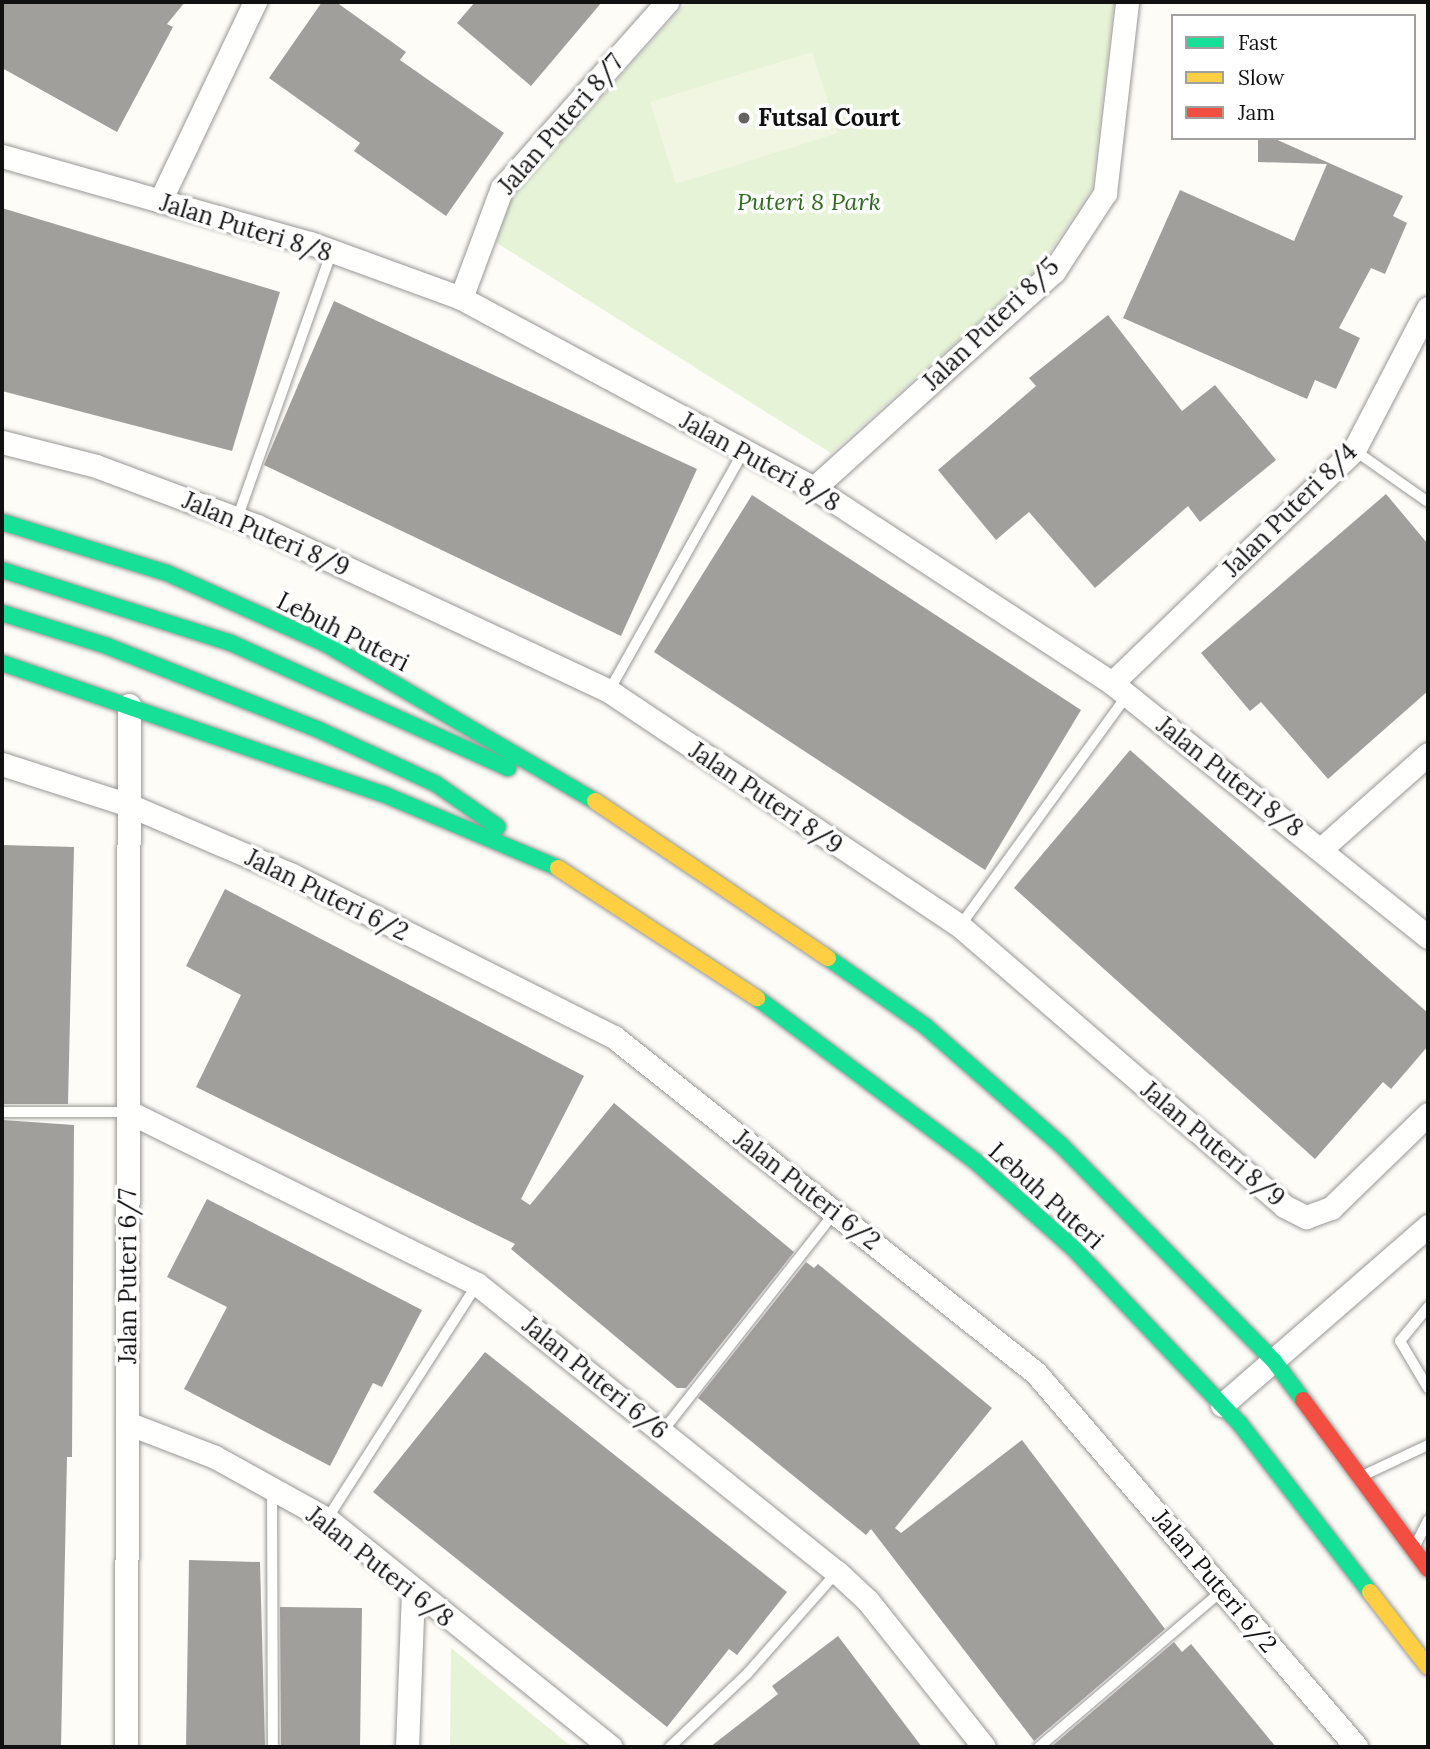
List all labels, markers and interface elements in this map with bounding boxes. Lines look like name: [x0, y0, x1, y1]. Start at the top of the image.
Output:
legend: [1171, 14, 1416, 140]
text: Fast: [1238, 29, 1277, 56]
street label: Jalan Puteri 8/7: [493, 48, 629, 200]
text: Slow: [1238, 64, 1285, 91]
text: Jam: [1238, 99, 1275, 126]
place label: Futsal Court: [758, 104, 901, 132]
marker: Futsal Court: [736, 110, 752, 126]
street label: Jalan Puteri 8/8: [157, 188, 335, 268]
park label: Puteri 8 Park: [737, 188, 881, 216]
street label: Jalan Puteri 8/5: [917, 252, 1065, 396]
street label: Jalan Puteri 8/8: [675, 406, 845, 518]
street label: Jalan Puteri 8/4: [1217, 437, 1363, 583]
street label: Jalan Puteri 8/9: [178, 486, 354, 582]
street label: Lebuh Puteri: [272, 586, 414, 678]
street label: Jalan Puteri 8/8: [1151, 711, 1309, 843]
street label: Jalan Puteri 8/9: [684, 736, 848, 860]
street label: Jalan Puteri 6/2: [241, 843, 413, 947]
street label: Jalan Puteri 8/9: [1135, 1076, 1291, 1212]
street label: Jalan Puteri 6/2: [728, 1124, 886, 1256]
street label: Lebuh Puteri: [983, 1137, 1109, 1255]
street label: Jalan Puteri 6/7: [114, 1188, 142, 1364]
street label: Jalan Puteri 6/6: [517, 1311, 673, 1445]
street label: Jalan Puteri 6/8: [301, 1501, 459, 1633]
street label: Jalan Puteri 6/2: [1147, 1504, 1283, 1658]

